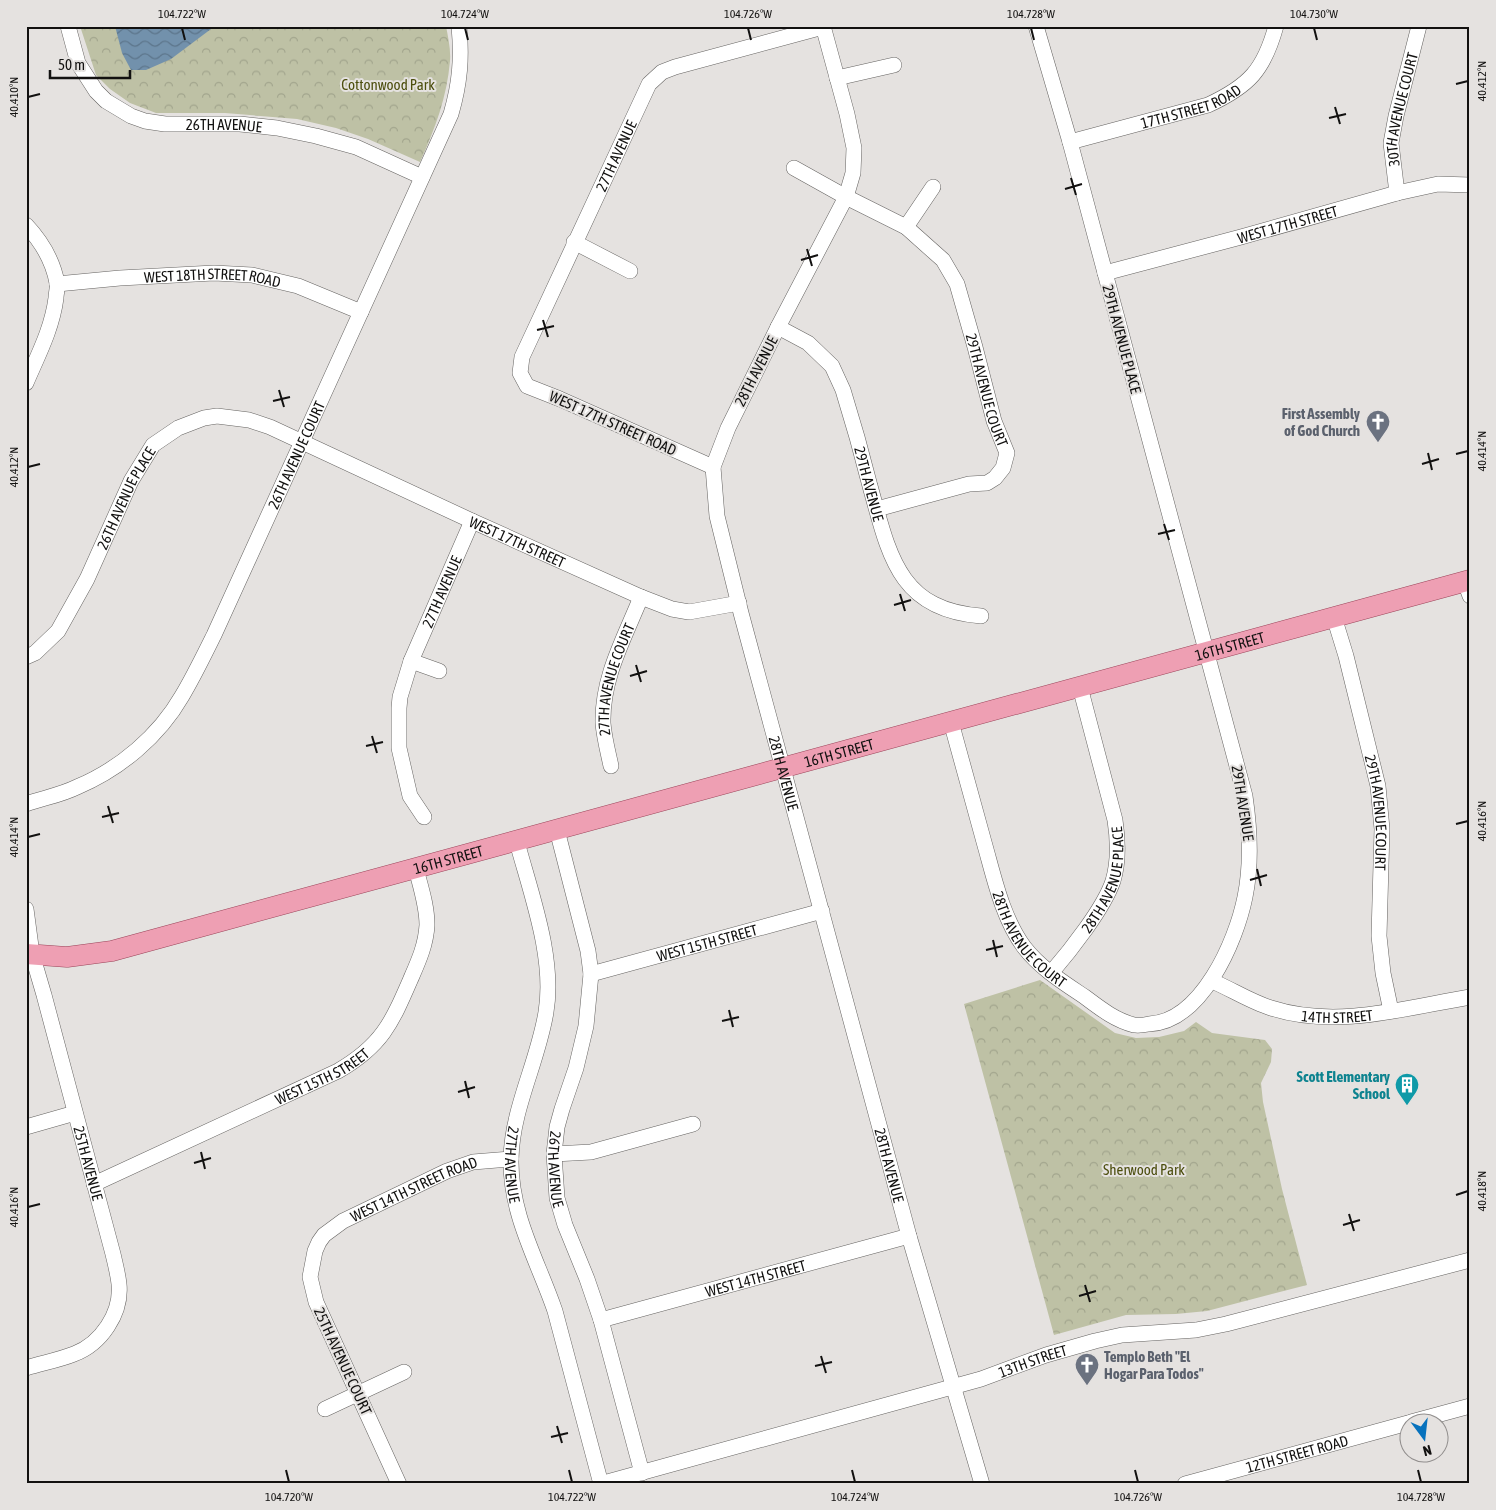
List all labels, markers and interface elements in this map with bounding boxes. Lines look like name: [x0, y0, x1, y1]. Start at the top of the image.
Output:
text: 104.722°W: [158, 7, 206, 21]
text: 104.724°W: [441, 7, 489, 21]
text: 104.726°W: [724, 7, 772, 21]
text: 104.728°W: [1007, 7, 1055, 21]
text: 104.730°W: [1290, 7, 1338, 21]
scale bar: [50, 48, 130, 80]
street label: 30TH AVENUE COURT: [1382, 50, 1421, 168]
text: 50 m: [58, 56, 85, 73]
text: 40.412°N: [1475, 61, 1489, 101]
park label: Cottonwood Park: [341, 76, 435, 93]
text: 40.410°N: [7, 77, 21, 117]
street label: 17TH STREET ROAD: [1139, 80, 1244, 131]
street label: 26TH AVENUE: [186, 115, 264, 135]
street label: 27TH AVENUE: [592, 117, 640, 194]
street label: WEST 17TH STREET: [1235, 202, 1340, 246]
street label: WEST 18TH STREET ROAD: [143, 265, 282, 290]
street label: 29TH AVENUE PLACE: [1099, 283, 1145, 396]
street label: 29TH AVENUE COURT: [963, 331, 1012, 449]
street label: 28TH AVENUE: [731, 333, 781, 409]
street label: WEST 17TH STREET ROAD: [547, 387, 679, 459]
street label: 26TH AVENUE COURT: [264, 398, 328, 511]
place label: First Assembly of God Church: [1282, 405, 1361, 439]
church icon: First Assembly of God Church: [1365, 409, 1391, 443]
text: 40.414°N: [1475, 431, 1489, 471]
street label: 26TH AVENUE PLACE: [93, 443, 159, 552]
street label: 29TH AVENUE: [851, 445, 888, 524]
text: 40.412°N: [7, 447, 21, 487]
street label: WEST 17TH STREET: [467, 512, 568, 571]
street label: 27TH AVENUE: [418, 552, 465, 630]
street label: 27TH AVENUE COURT: [594, 620, 638, 737]
street label: 16TH STREET: [1193, 628, 1267, 663]
street label: 28TH AVENUE: [766, 734, 802, 813]
street label: 16TH STREET: [802, 735, 876, 770]
street label: 29TH AVENUE COURT: [1362, 753, 1391, 871]
street label: 29TH AVENUE: [1229, 764, 1257, 843]
text: 40.416°N: [1475, 801, 1489, 841]
text: 40.414°N: [7, 817, 21, 857]
street label: 28TH AVENUE PLACE: [1078, 825, 1126, 936]
street label: 16TH STREET: [412, 841, 485, 877]
street label: 28TH AVENUE COURT: [990, 889, 1070, 991]
street label: WEST 15TH STREET: [655, 920, 759, 964]
street label: 14TH STREET: [1301, 1006, 1374, 1026]
street label: WEST 15TH STREET: [272, 1044, 372, 1108]
place label: Scott Elementary School: [1297, 1068, 1391, 1102]
building icon: Scott Elementary School: [1394, 1072, 1420, 1106]
street label: 25TH AVENUE: [71, 1124, 107, 1203]
street label: 27TH AVENUE: [502, 1125, 524, 1205]
street label: 28TH AVENUE: [872, 1126, 908, 1205]
street label: 26TH AVENUE: [545, 1130, 568, 1210]
street label: WEST 14TH STREET ROAD: [347, 1153, 479, 1225]
park label: Sherwood Park: [1103, 1161, 1185, 1178]
text: 40.418°N: [1475, 1171, 1489, 1211]
text: 40.416°N: [7, 1187, 21, 1227]
street label: WEST 14TH STREET: [703, 1256, 808, 1300]
street label: 25TH AVENUE COURT: [311, 1305, 376, 1418]
street label: 13TH STREET: [996, 1341, 1069, 1380]
place label: Templo Beth "El Hogar Para Todos": [1104, 1348, 1204, 1382]
church icon: Templo Beth "El Hogar Para Todos": [1074, 1352, 1100, 1386]
north arrow: [1398, 1412, 1448, 1462]
street label: 12TH STREET ROAD: [1244, 1431, 1350, 1475]
text: N: [1421, 1442, 1433, 1459]
text: 104.720°W: [265, 1490, 313, 1504]
text: 104.722°W: [548, 1490, 596, 1504]
text: 104.724°W: [831, 1490, 879, 1504]
text: 104.726°W: [1114, 1490, 1162, 1504]
text: 104.728°W: [1397, 1490, 1445, 1504]

